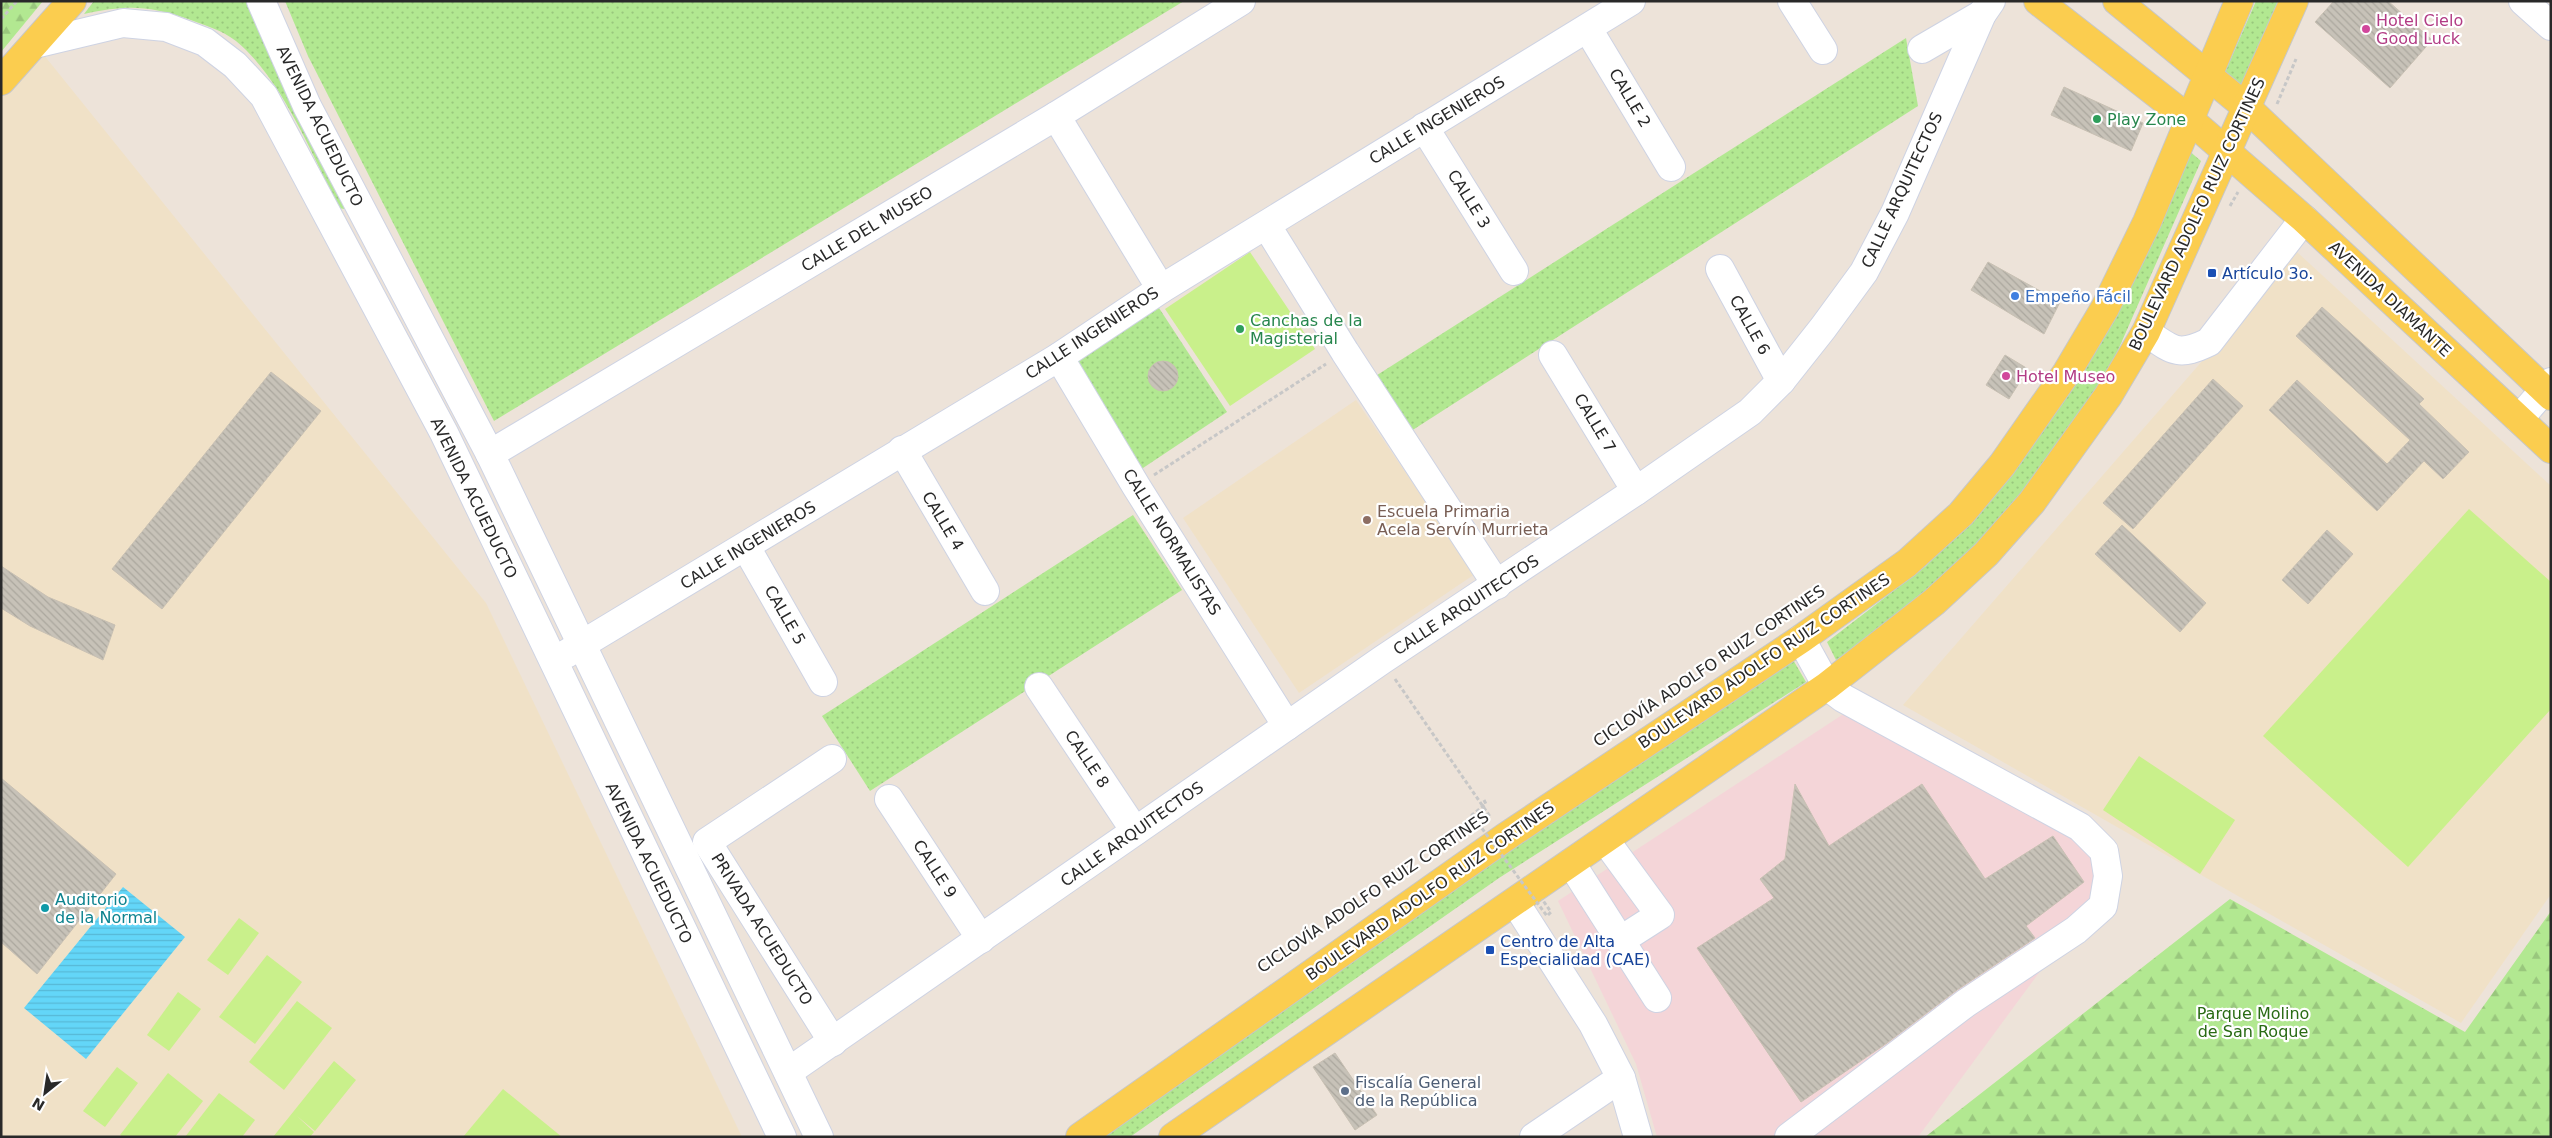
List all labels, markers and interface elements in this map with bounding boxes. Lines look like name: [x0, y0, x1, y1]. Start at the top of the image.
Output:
place label: Hotel Cielo Good Luck: [2376, 11, 2463, 48]
marker: Hotel Cielo Good Luck: [2360, 23, 2372, 35]
street label: AVENIDA ACUEDUCTO: [273, 42, 367, 210]
street label: CALLE 2: [1605, 65, 1655, 131]
street label: CALLE INGENIEROS: [1366, 72, 1508, 168]
street label: BOULEVARD ADOLFO RUIZ CORTINES: [2125, 74, 2269, 354]
street label: CALLE ARQUITECTOS: [1858, 109, 1946, 271]
place label: Play Zone: [2107, 110, 2186, 129]
marker: Play Zone: [2091, 113, 2103, 125]
street label: CALLE 3: [1444, 166, 1494, 232]
street label: CALLE DEL MUSEO: [798, 182, 936, 276]
street label: AVENIDA DIAMANTE: [2325, 237, 2455, 361]
place label: Artículo 3o.: [2222, 264, 2313, 283]
marker: Artículo 3o.: [2206, 267, 2218, 279]
street label: CALLE INGENIEROS: [1022, 283, 1162, 383]
place label: Empeño Fácil: [2025, 287, 2131, 306]
marker: Empeño Fácil: [2009, 290, 2021, 302]
street label: CALLE 6: [1726, 292, 1774, 358]
place label: Canchas de la Magisterial: [1250, 311, 1363, 348]
marker: Canchas de la Magisterial: [1234, 323, 1246, 335]
place label: Hotel Museo: [2016, 367, 2115, 386]
marker: Hotel Museo: [2000, 370, 2012, 382]
street label: CALLE 7: [1570, 390, 1620, 456]
street label: AVENIDA ACUEDUCTO: [427, 414, 521, 582]
street label: CALLE NORMALISTAS: [1119, 465, 1225, 619]
street label: CALLE 4: [918, 488, 968, 554]
street label: CALLE INGENIEROS: [677, 497, 819, 593]
place label: Escuela Primaria Acela Servín Murrieta: [1377, 502, 1549, 539]
marker: Escuela Primaria Acela Servín Murrieta: [1361, 514, 1373, 526]
street label: CALLE ARQUITECTOS: [1390, 551, 1542, 659]
street label: BOULEVARD ADOLFO RUIZ CORTINES: [1635, 569, 1893, 753]
street label: CICLOVÍA ADOLFO RUIZ CORTINES: [1590, 581, 1828, 751]
street label: CALLE 5: [760, 582, 810, 648]
street label: CALLE 8: [1061, 727, 1113, 791]
street label: CALLE ARQUITECTOS: [1057, 778, 1207, 890]
street label: AVENIDA ACUEDUCTO: [602, 779, 696, 947]
street label: BOULEVARD ADOLFO RUIZ CORTINES: [1302, 797, 1558, 985]
street label: CICLOVÍA ADOLFO RUIZ CORTINES: [1254, 807, 1492, 977]
street label: CALLE 9: [909, 836, 961, 902]
street label: PRIVADA ACUEDUCTO: [707, 849, 817, 1009]
place label: Auditorio de la Normal: [55, 890, 157, 927]
marker: Auditorio de la Normal: [39, 902, 51, 914]
place label: Centro de Alta Especialidad (CAE): [1500, 932, 1650, 969]
marker: Centro de Alta Especialidad (CAE): [1484, 944, 1496, 956]
park label: Parque Molino de San Roque: [2197, 1004, 2309, 1041]
north arrow: [20, 1068, 70, 1118]
place label: Fiscalía General de la República: [1355, 1073, 1481, 1110]
marker: Fiscalía General de la República: [1339, 1085, 1351, 1097]
text: N: [29, 1094, 48, 1114]

